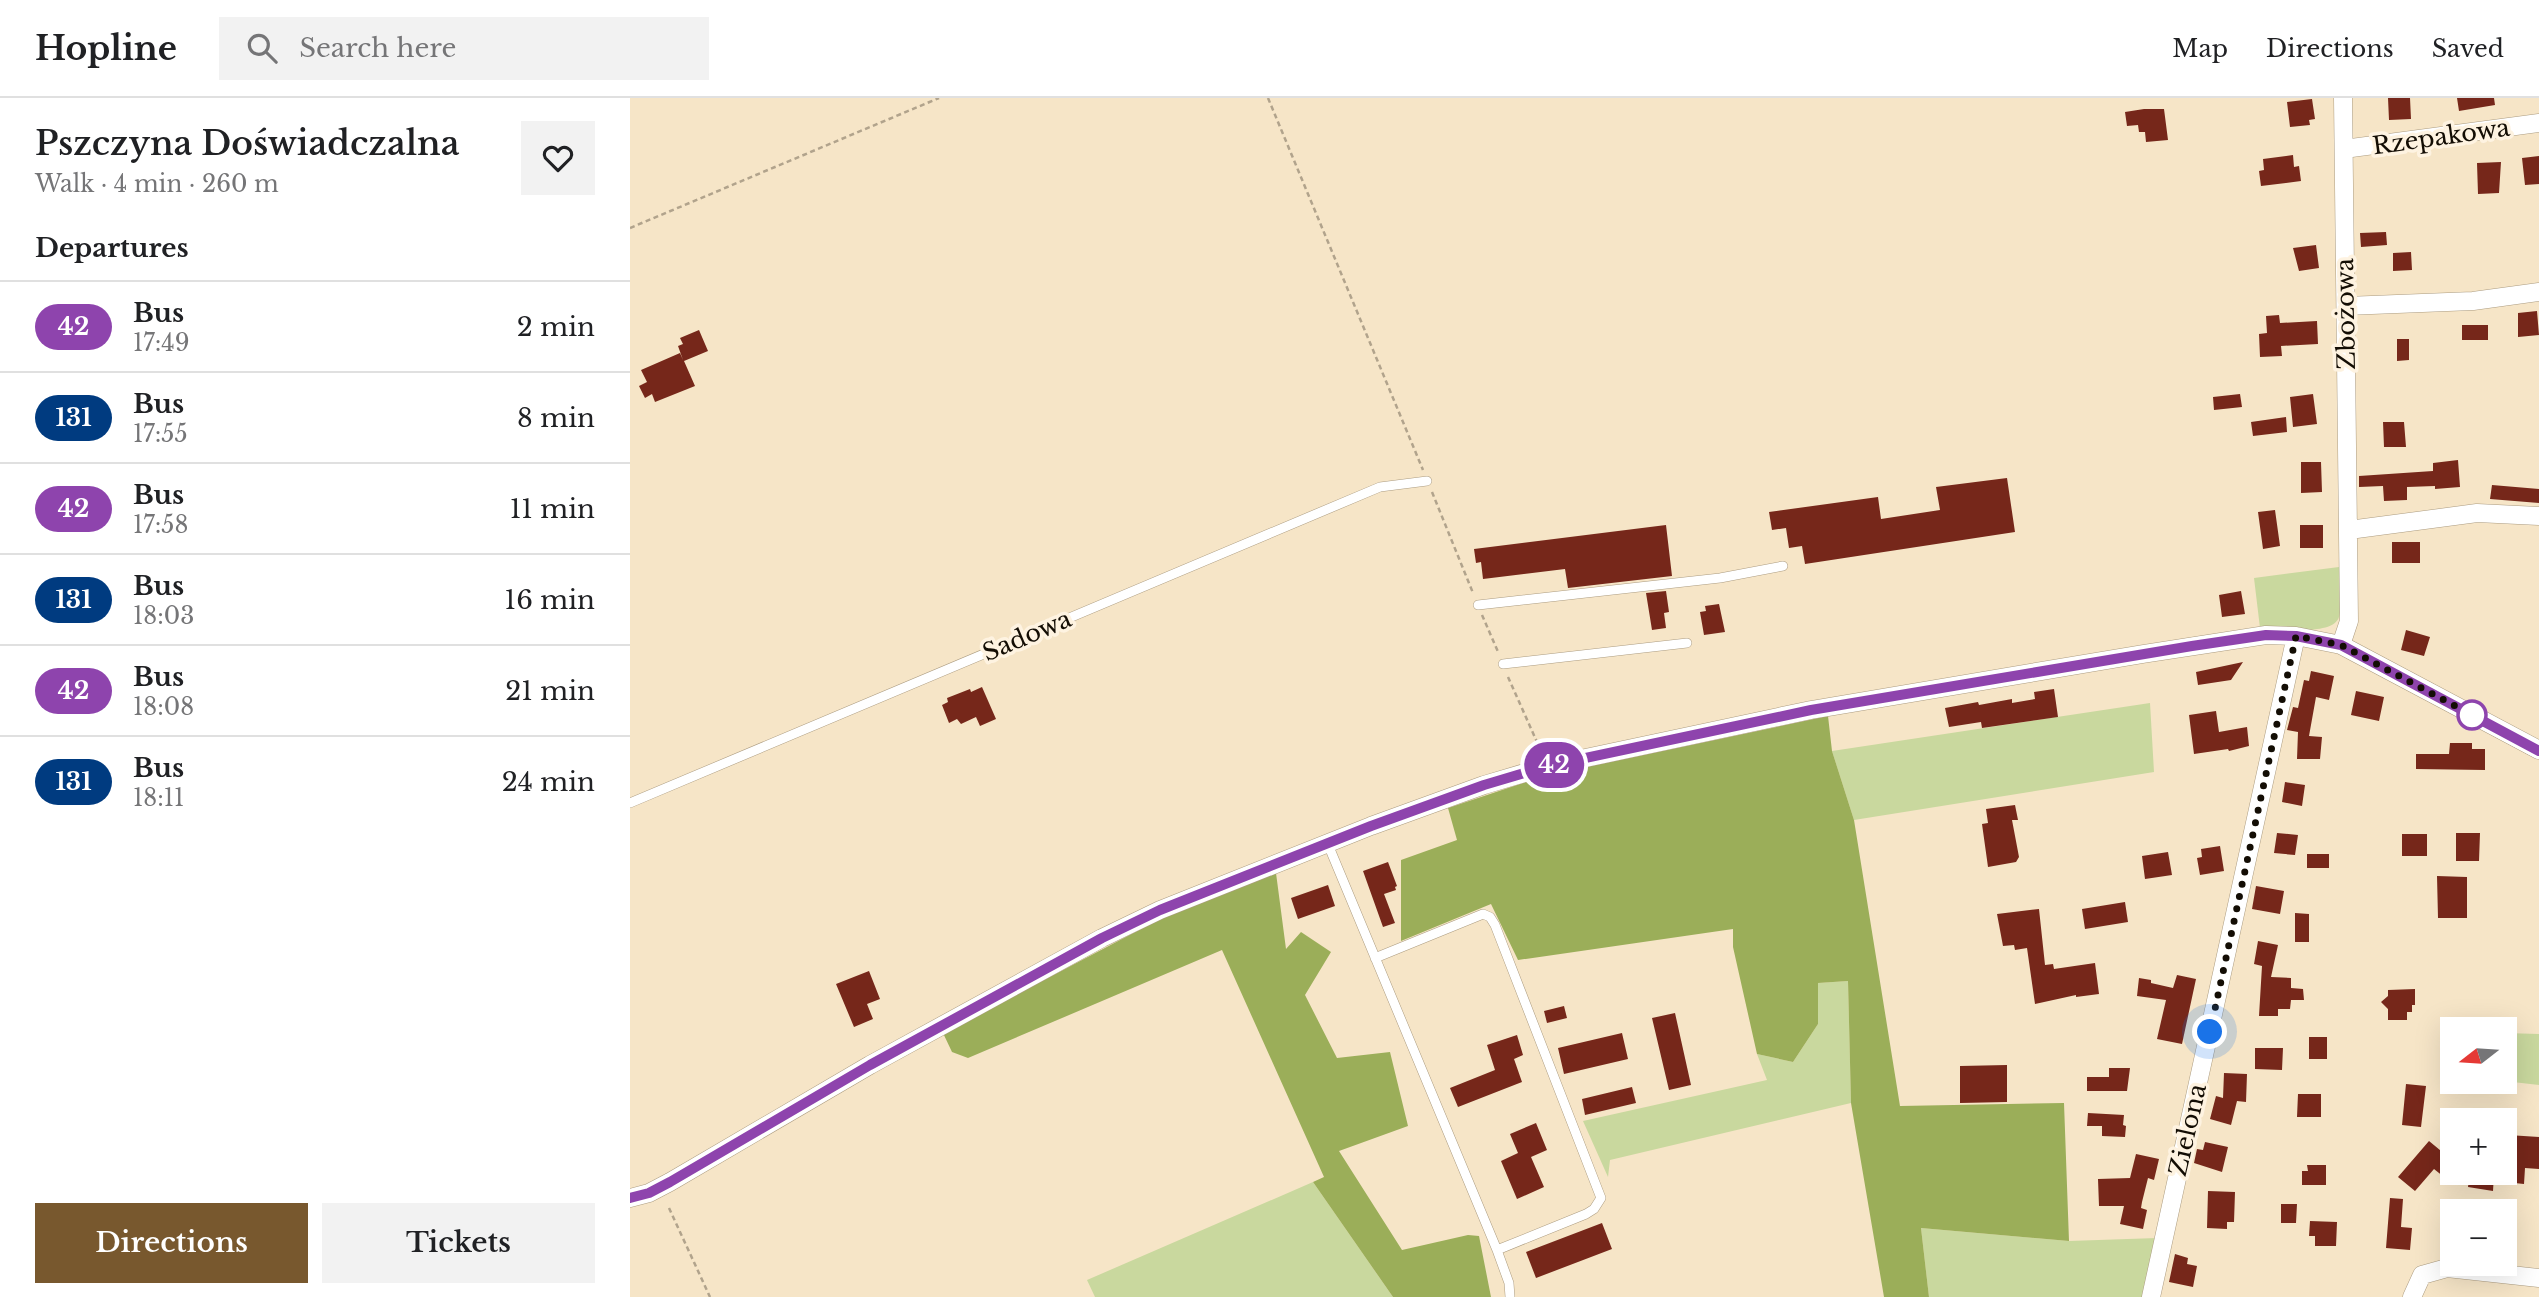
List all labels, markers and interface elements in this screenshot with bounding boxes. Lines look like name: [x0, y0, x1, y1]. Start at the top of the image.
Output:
search box: [219, 17, 709, 80]
text: Hopline: [35, 28, 177, 69]
icon: search: [243, 29, 281, 67]
text: Search here: [299, 32, 456, 64]
text: Map: [2172, 34, 2228, 63]
text: Directions: [2266, 34, 2394, 63]
text: Saved: [2432, 34, 2504, 63]
street label: Rzepakowa: [2370, 112, 2512, 160]
button: heart: [521, 121, 595, 195]
text: Pszczyna Doświadczalna: [35, 123, 459, 164]
text: Walk · 4 min · 260 m: [35, 170, 279, 198]
text: Departures: [35, 232, 189, 264]
street label: Zbożowa: [2330, 257, 2361, 370]
text: Bus: [133, 297, 184, 329]
text: 2 min: [517, 311, 595, 343]
text: 42: [58, 312, 89, 341]
text: 17:49: [133, 329, 190, 357]
text: Bus: [133, 388, 184, 420]
text: 8 min: [517, 402, 595, 434]
text: 131: [55, 403, 92, 432]
text: 17:55: [133, 420, 188, 448]
text: Bus: [133, 479, 184, 511]
text: 11 min: [510, 493, 595, 525]
text: 42: [58, 494, 89, 523]
text: 17:58: [133, 511, 188, 539]
text: Bus: [133, 570, 184, 602]
text: 16 min: [505, 584, 595, 616]
text: 131: [55, 585, 92, 614]
text: 18:03: [133, 602, 194, 630]
street label: Sadowa: [978, 604, 1076, 667]
text: Bus: [133, 661, 184, 693]
text: 21 min: [505, 675, 595, 707]
text: 42: [58, 676, 89, 705]
text: 18:08: [133, 693, 194, 721]
unlabelled marker: [2457, 700, 2487, 730]
line badge: 42: [1522, 742, 1586, 788]
text: 42: [1538, 750, 1570, 779]
text: Bus: [133, 752, 184, 784]
text: 24 min: [502, 766, 595, 798]
text: 131: [55, 767, 92, 796]
text: 18:11: [133, 784, 184, 812]
your location: [2192, 1014, 2227, 1049]
north arrow: [2440, 1017, 2516, 1094]
map controls: [2440, 1017, 2517, 1276]
street label: Zielona: [2163, 1080, 2212, 1179]
button: +: [2440, 1108, 2517, 1185]
button: −: [2440, 1199, 2517, 1276]
button: Directions: [35, 1203, 308, 1283]
button: Tickets: [322, 1203, 595, 1283]

